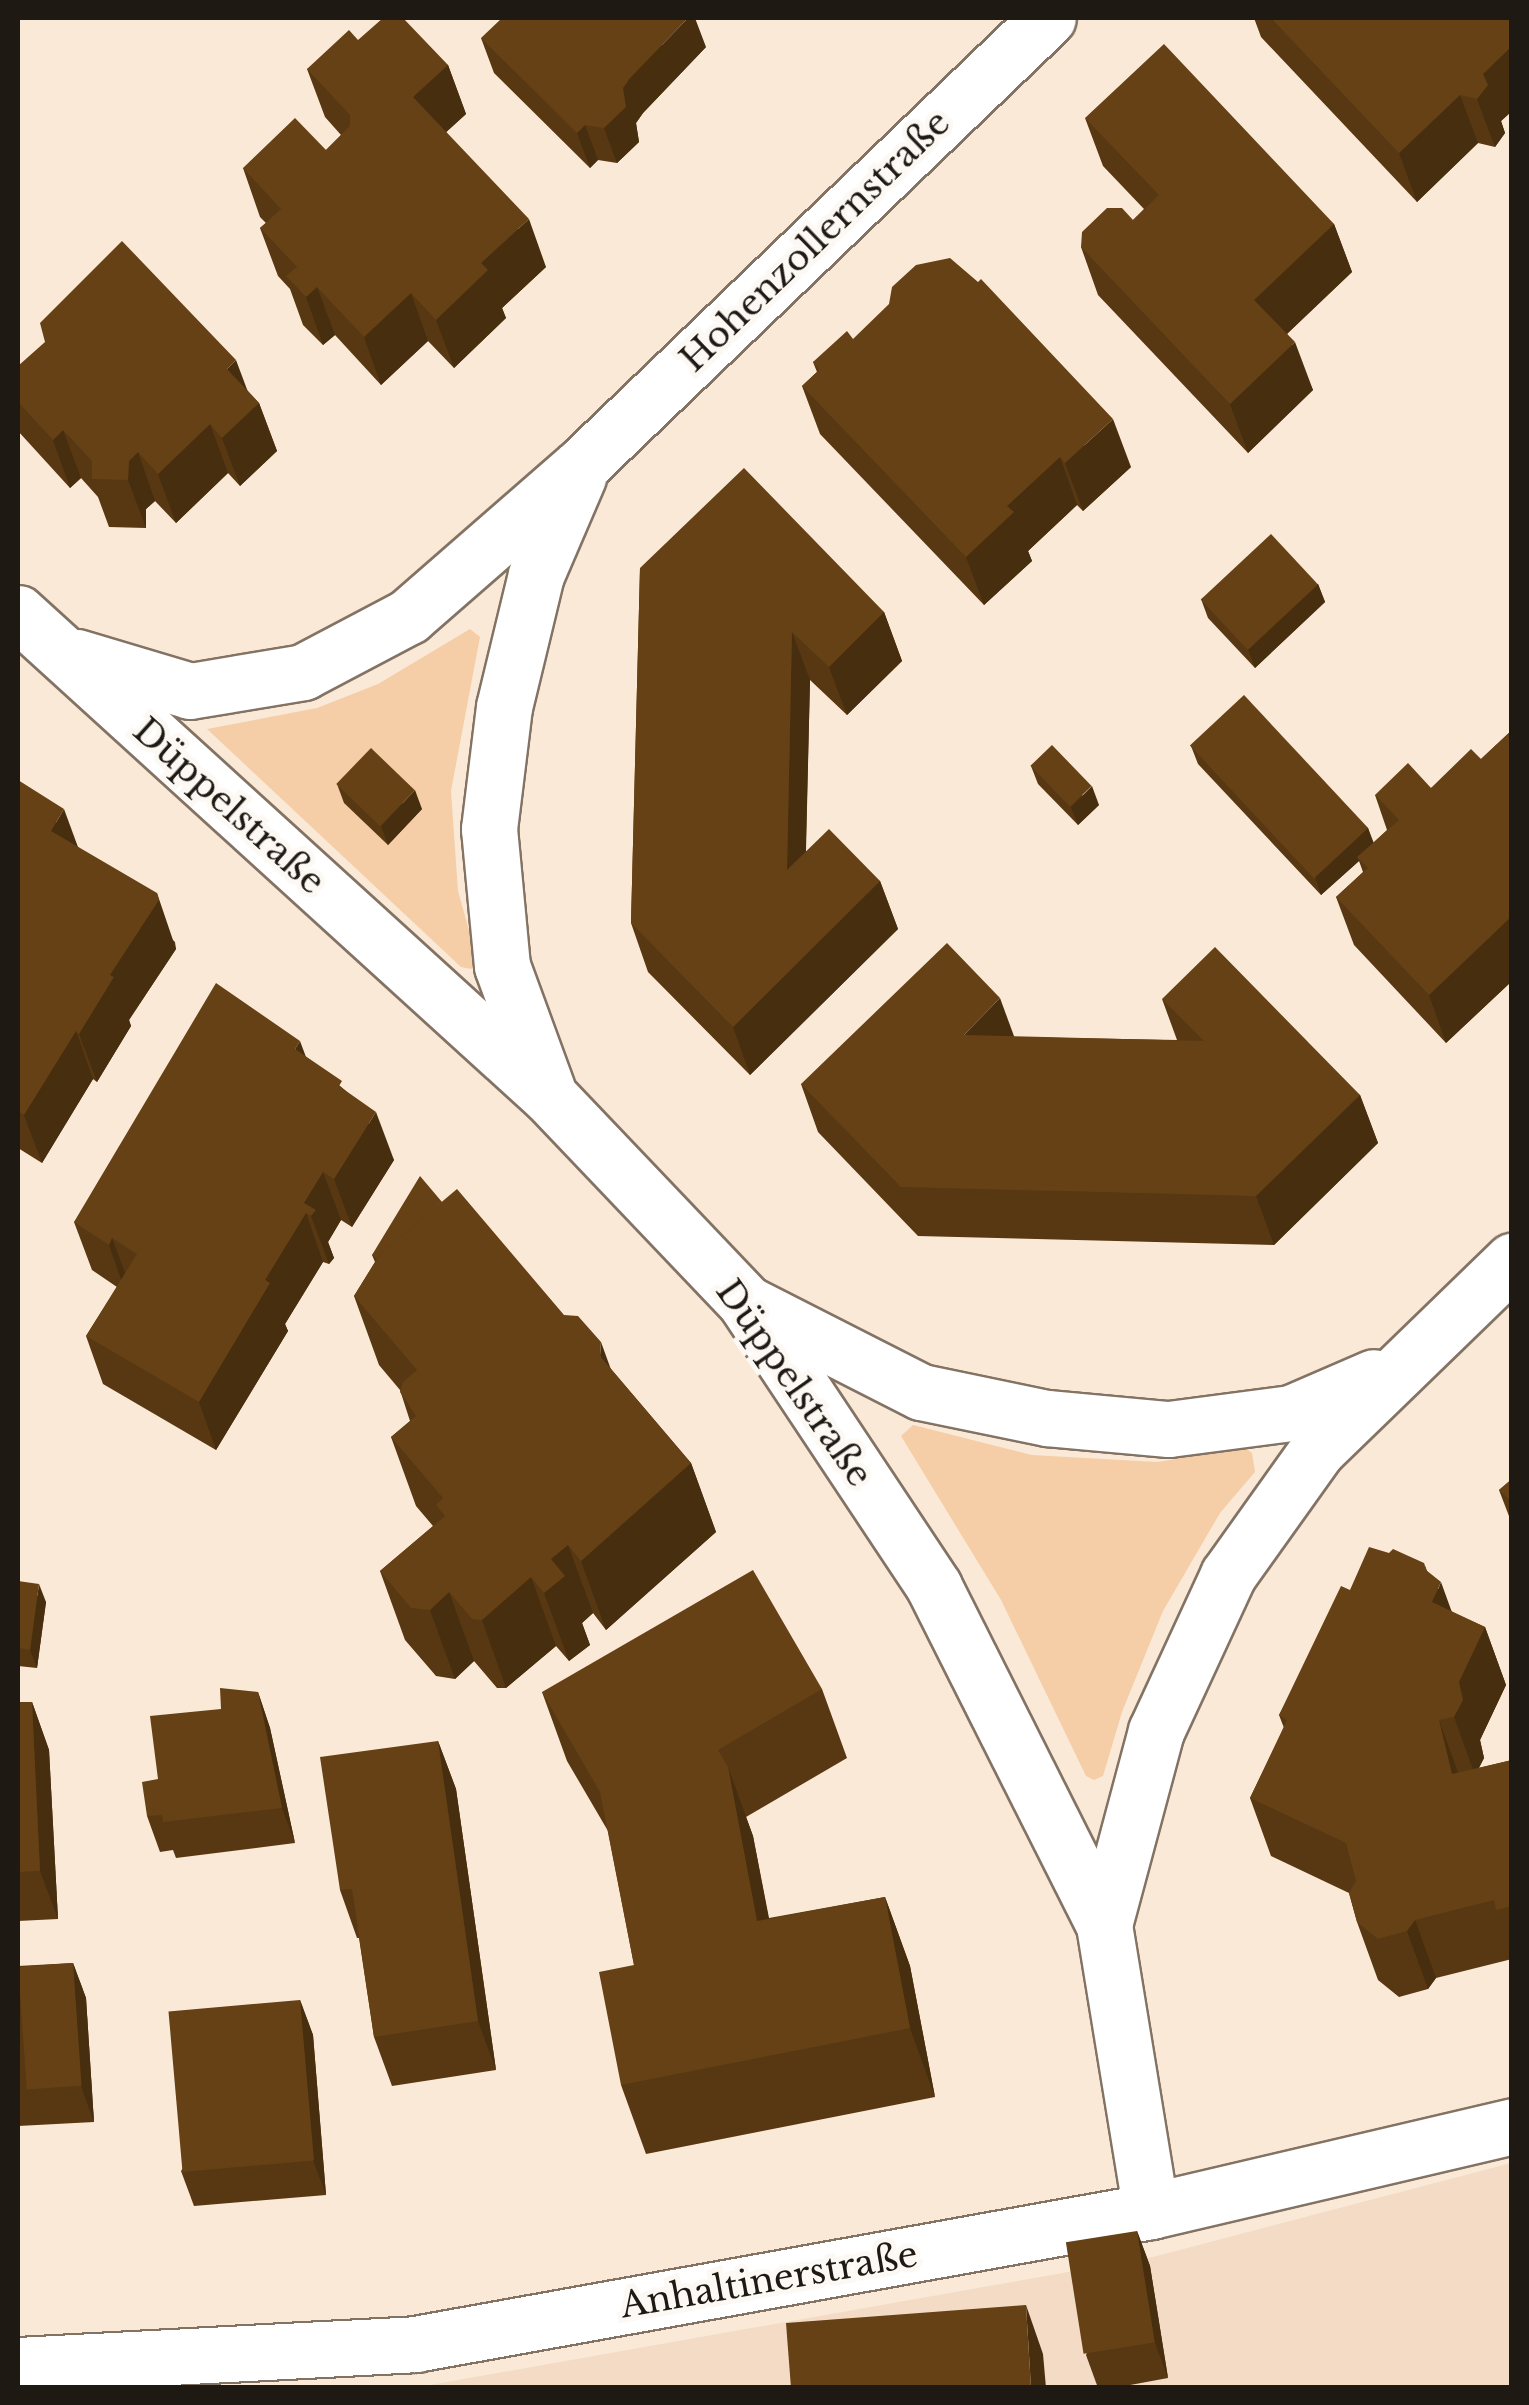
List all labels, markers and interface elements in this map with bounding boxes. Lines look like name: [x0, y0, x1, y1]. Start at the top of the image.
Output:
street label: Hohenzollernstraße: [672, 102, 958, 380]
street label: Düppelstraße: [125, 709, 333, 903]
street label: Düppelstraße: [707, 1272, 881, 1494]
street label: Anhaltinerstraße: [617, 2233, 921, 2327]

